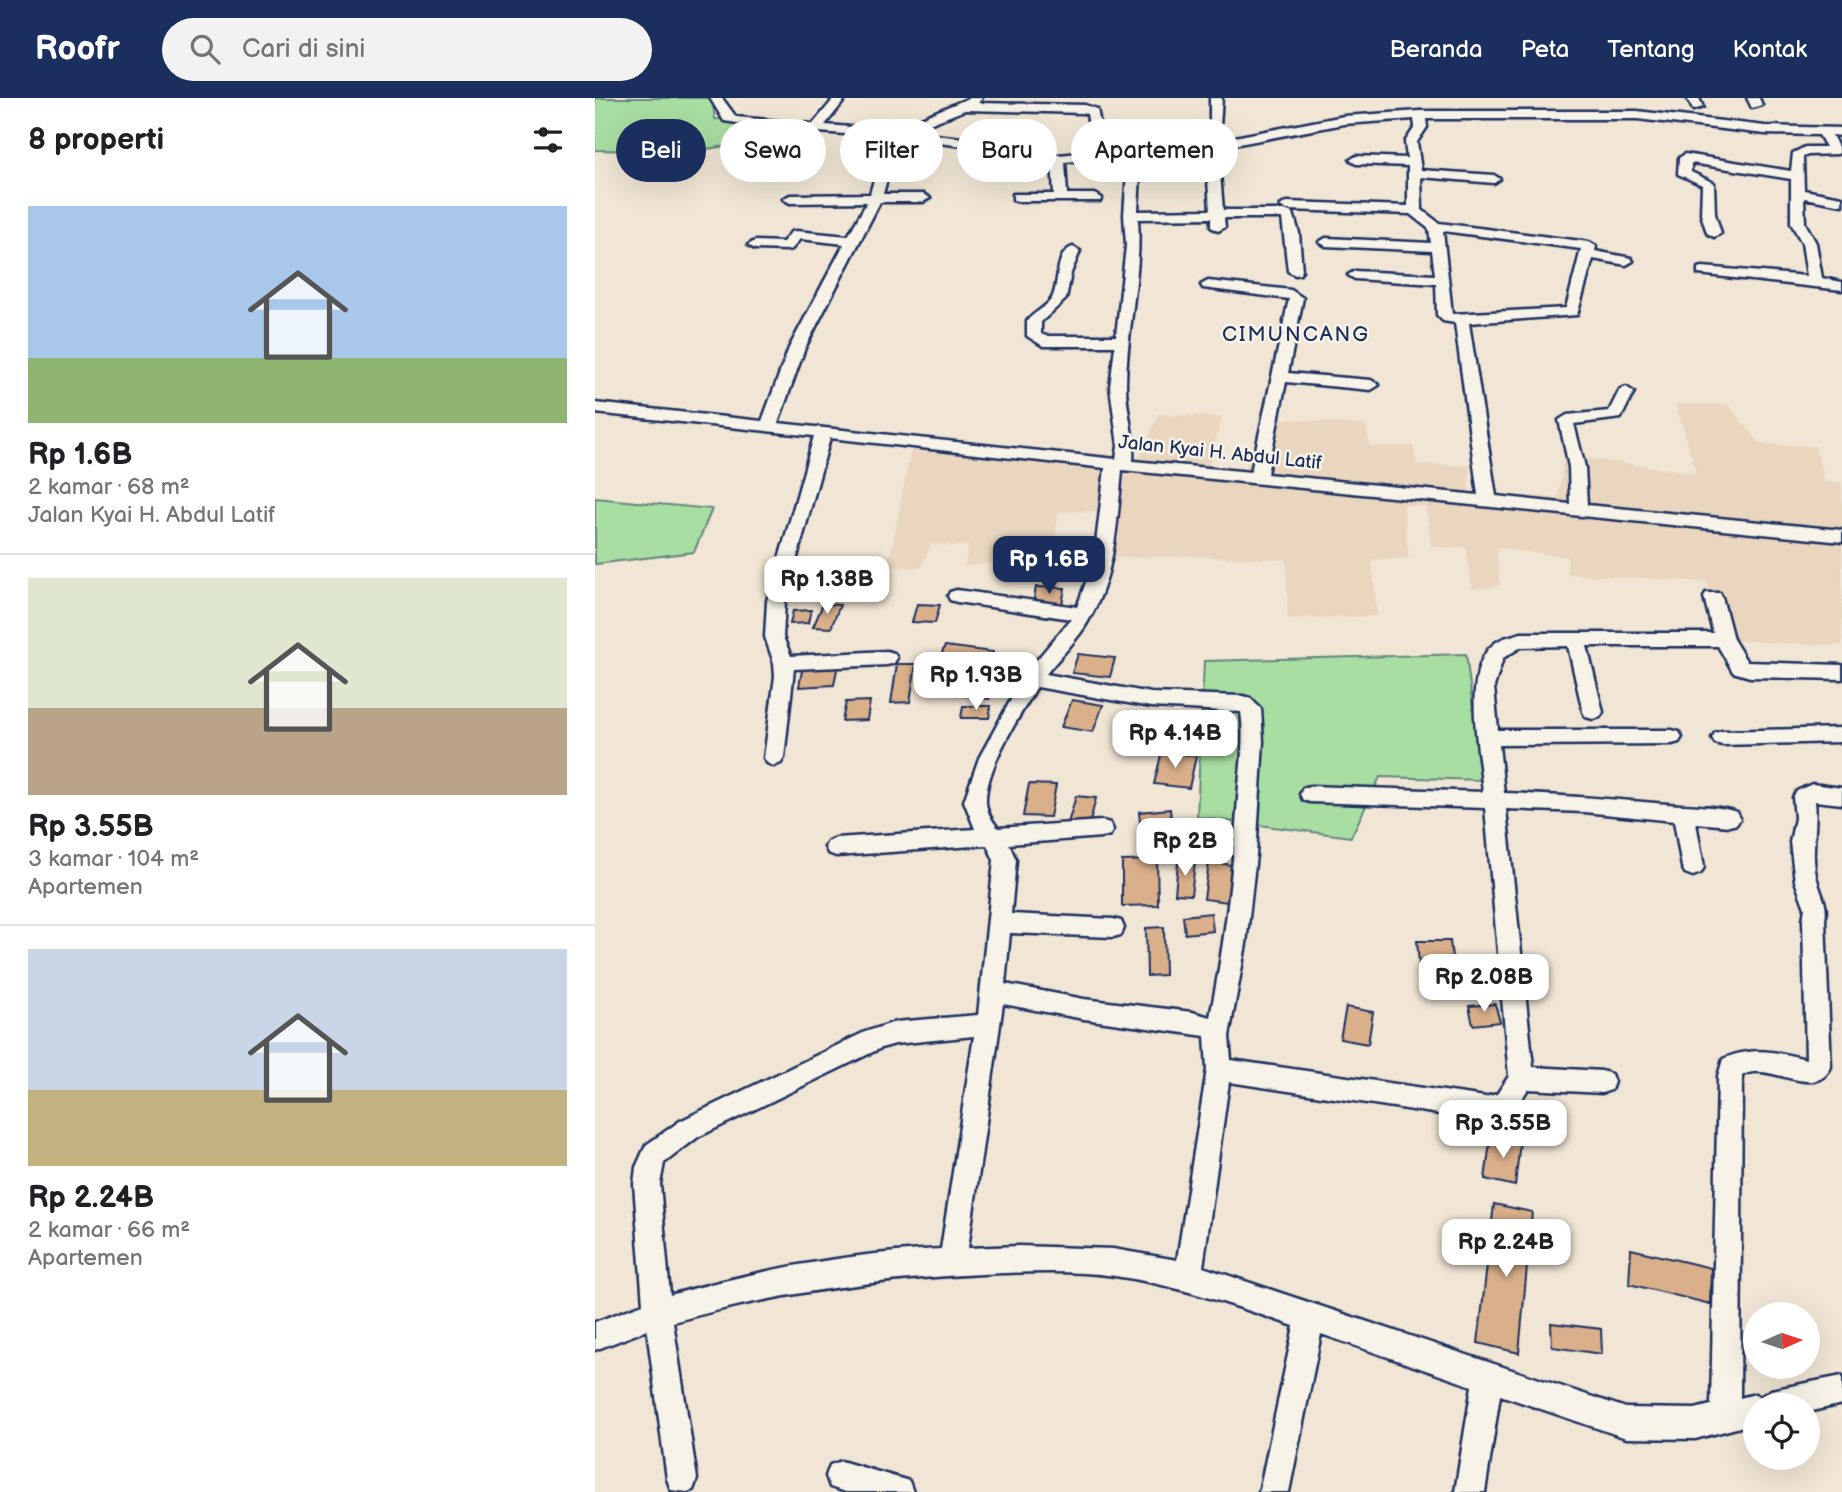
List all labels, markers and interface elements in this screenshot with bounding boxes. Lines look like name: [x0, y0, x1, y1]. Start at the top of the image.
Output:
search box: [162, 18, 652, 81]
text: Roofr: [35, 29, 120, 69]
icon: search: [186, 30, 224, 68]
text: Cari di sini: [242, 34, 365, 65]
text: Beranda: [1389, 35, 1483, 64]
text: Peta: [1521, 35, 1569, 64]
text: Tentang: [1607, 35, 1695, 64]
text: Kontak: [1733, 35, 1807, 64]
chip: Beli: [616, 119, 706, 182]
chip: Sewa: [720, 119, 826, 182]
chip: Filter: [840, 119, 943, 182]
chip: Baru: [957, 119, 1057, 182]
chip: Apartemen: [1071, 119, 1238, 182]
icon: filters: [529, 121, 567, 159]
text: 8 properti: [28, 122, 164, 158]
icon: home: [235, 252, 361, 378]
district label: CIMUNCANG: [1222, 322, 1370, 347]
street label: Jalan Kyai H. Abdul Latif: [1117, 431, 1323, 475]
text: Rp 1.6B: [28, 437, 132, 473]
text: 2 kamar · 68 m²: [28, 473, 190, 501]
text: Jalan Kyai H. Abdul Latif: [28, 501, 275, 529]
pin: Rp 1.6B: [984, 536, 1114, 596]
text: Rp 1.6B: [1009, 545, 1089, 573]
pin: Rp 1.38B: [755, 556, 899, 616]
text: Rp 1.38B: [780, 565, 874, 593]
icon: home: [235, 624, 361, 750]
pin: Rp 1.93B: [904, 652, 1048, 712]
text: Rp 1.93B: [929, 661, 1023, 689]
pin: Rp 4.14B: [1103, 710, 1247, 770]
text: Rp 4.14B: [1128, 719, 1222, 747]
text: Rp 3.55B: [28, 809, 154, 845]
pin: Rp 2B: [1136, 818, 1234, 878]
text: Rp 2B: [1152, 827, 1218, 855]
text: 3 kamar · 104 m²: [28, 845, 199, 873]
text: Apartemen: [28, 873, 143, 901]
pin: Rp 2.08B: [1412, 954, 1556, 1014]
text: Rp 2.08B: [1435, 963, 1533, 991]
icon: home: [235, 995, 361, 1121]
pin: Rp 3.55B: [1431, 1100, 1575, 1160]
text: Rp 3.55B: [1455, 1109, 1551, 1137]
text: Rp 2.24B: [28, 1180, 154, 1216]
text: 2 kamar · 66 m²: [28, 1216, 190, 1244]
pin: Rp 2.24B: [1434, 1220, 1578, 1279]
text: Rp 2.24B: [1458, 1228, 1554, 1256]
text: Apartemen: [28, 1244, 143, 1272]
north arrow: [1743, 1302, 1820, 1379]
map controls: [1743, 1302, 1820, 1470]
button: locate: [1743, 1393, 1820, 1470]

